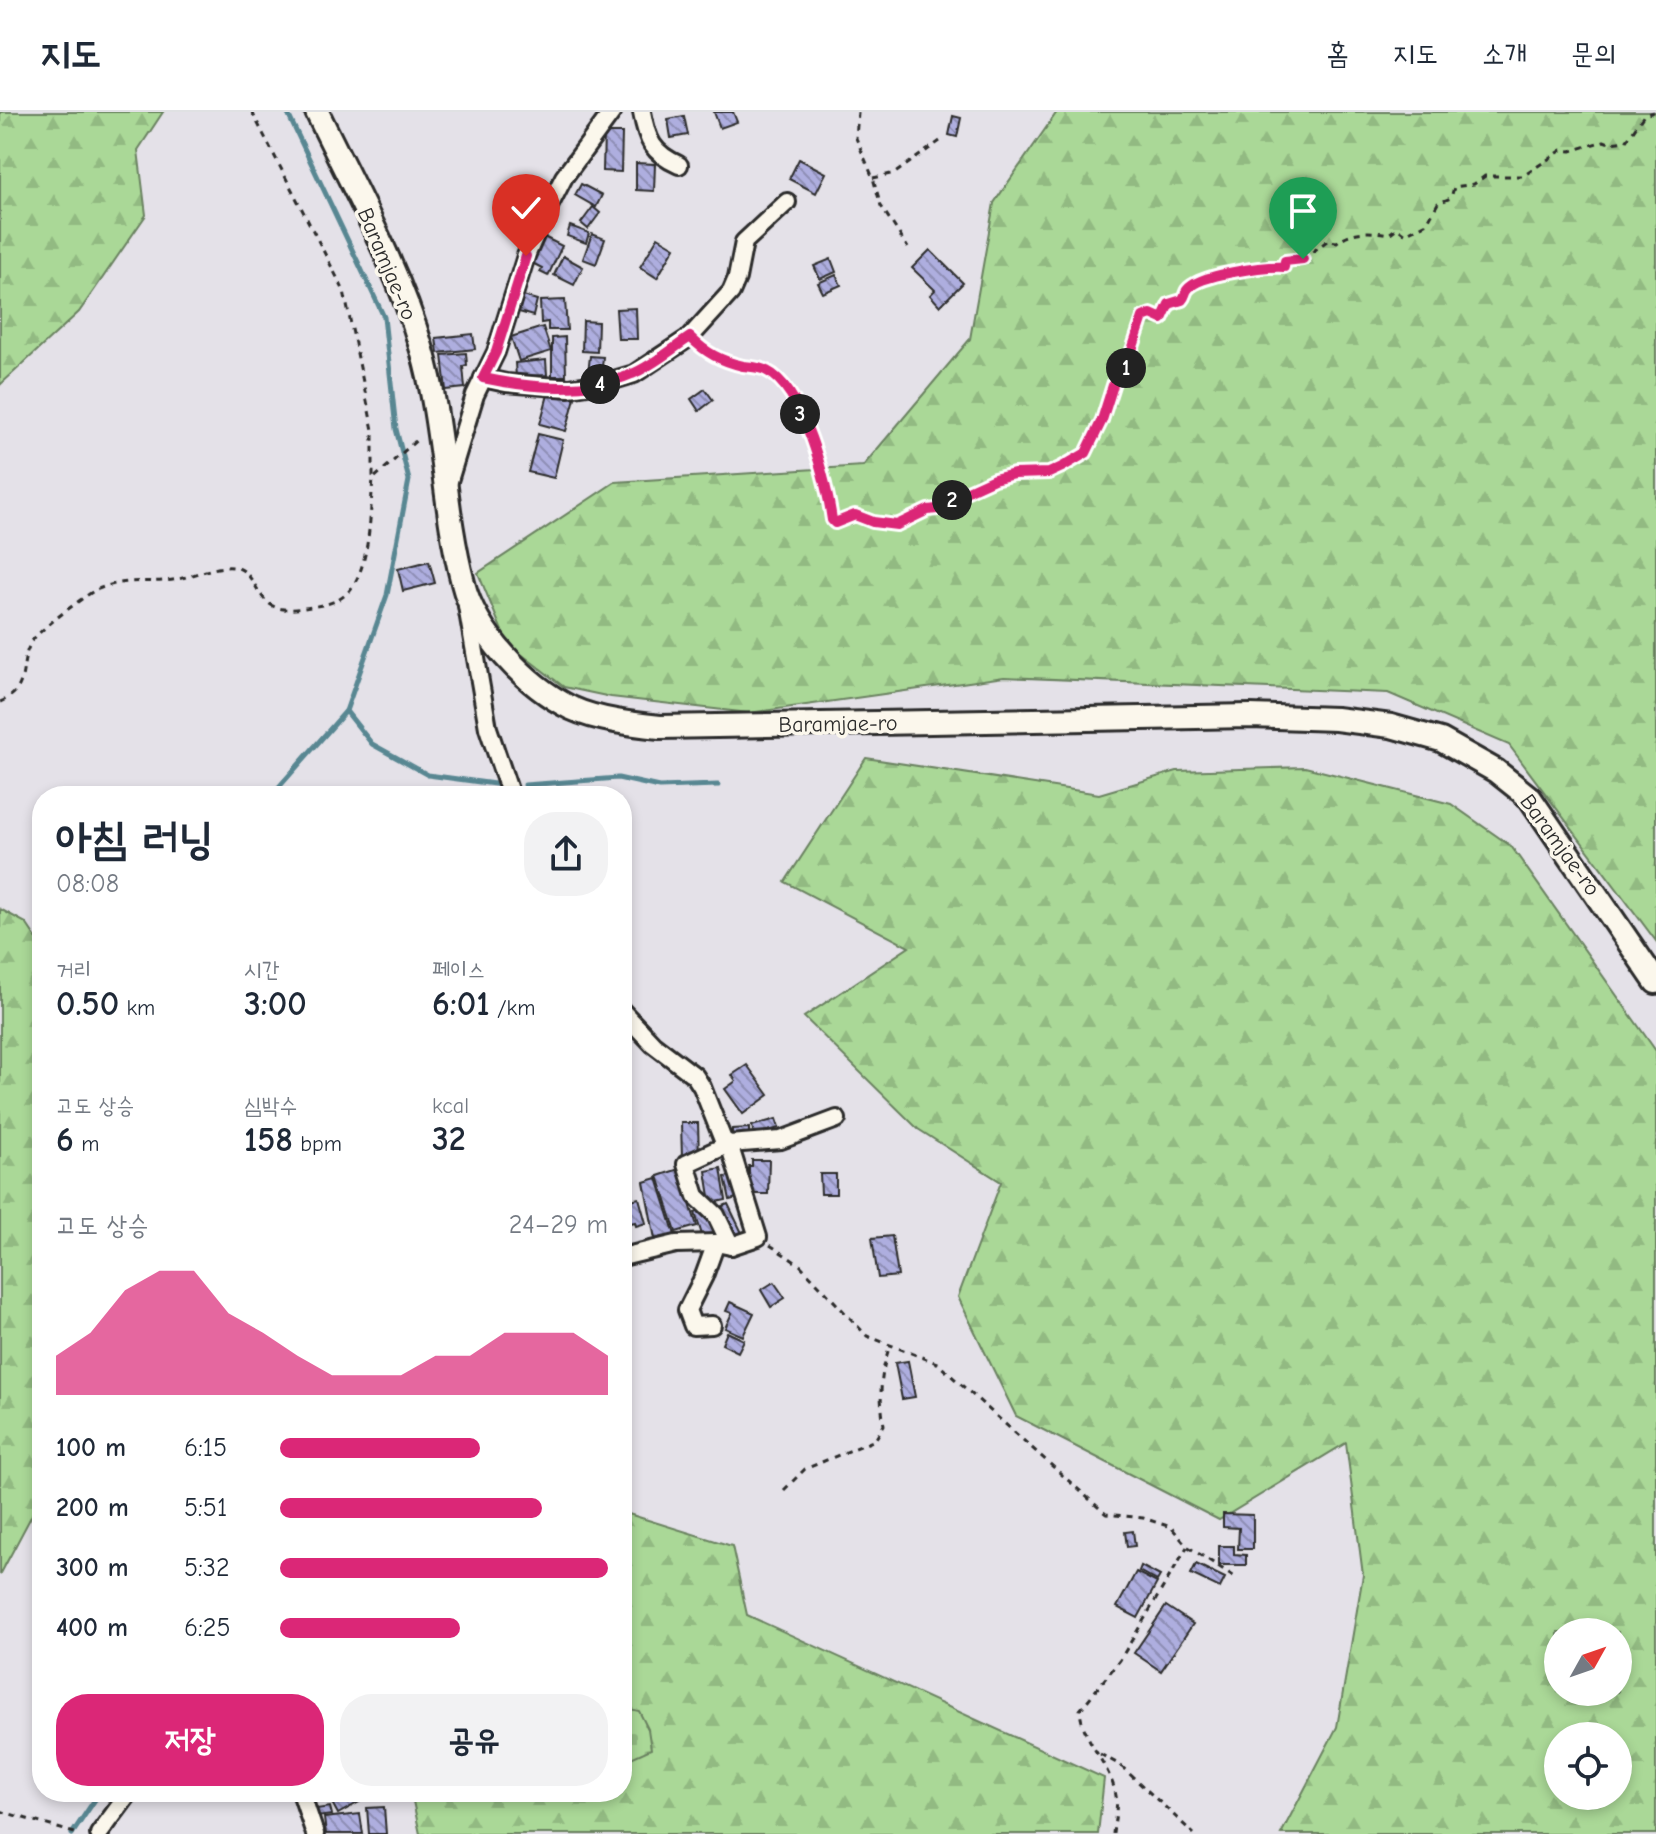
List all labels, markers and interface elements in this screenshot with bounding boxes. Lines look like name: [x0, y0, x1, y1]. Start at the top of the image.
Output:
text: 지도: [40, 32, 101, 76]
text: 홈: [1326, 38, 1349, 70]
text: 지도: [1393, 38, 1438, 70]
text: 소개: [1482, 38, 1527, 70]
text: 문의: [1571, 38, 1616, 70]
pin: [492, 174, 560, 256]
pin: [1269, 177, 1337, 259]
icon: check: [504, 186, 548, 230]
icon: arrive: [1281, 189, 1325, 233]
street label: Baramjae-ro: [352, 204, 422, 324]
pin: 1: [1106, 348, 1146, 388]
text: 1: [1122, 355, 1130, 381]
pin: 4: [580, 364, 620, 404]
text: 4: [595, 371, 605, 397]
pin: 3: [780, 394, 820, 434]
text: 3: [795, 401, 805, 427]
pin: 2: [932, 480, 972, 520]
text: 2: [947, 487, 957, 513]
street label: Baramjae-ro: [778, 710, 898, 738]
street label: Baramjae-ro: [1514, 789, 1606, 901]
button: share: [524, 812, 608, 896]
text: 아침 러닝: [56, 813, 213, 864]
text: 08:08: [56, 869, 119, 899]
text: 거리: [56, 957, 91, 983]
text: 시간: [244, 957, 279, 983]
text: 페이스: [432, 957, 485, 983]
text: 0.50: [56, 984, 119, 1024]
text: 3:00: [244, 984, 307, 1024]
text: 6:01: [432, 984, 490, 1024]
text: km: [119, 995, 155, 1021]
text: /km: [490, 995, 535, 1021]
text: 고도 상승: [56, 1093, 134, 1119]
text: 심박수: [244, 1093, 297, 1119]
text: kcal: [432, 1093, 469, 1119]
text: 32: [432, 1119, 466, 1159]
text: 6: [56, 1120, 74, 1160]
text: 158: [244, 1120, 293, 1160]
text: m: [74, 1131, 99, 1157]
text: bpm: [293, 1131, 342, 1157]
text: 24–29 m: [509, 1210, 608, 1240]
text: 고도 상승: [56, 1211, 148, 1241]
text: 100 m: [56, 1433, 126, 1463]
text: 6:15: [184, 1433, 227, 1463]
text: 200 m: [56, 1493, 129, 1523]
text: 5:51: [184, 1493, 227, 1523]
text: 300 m: [56, 1553, 129, 1583]
text: 5:32: [184, 1553, 230, 1583]
text: 400 m: [56, 1613, 128, 1643]
text: 6:25: [184, 1613, 231, 1643]
north arrow: [1544, 1618, 1632, 1706]
map controls: [1544, 1618, 1632, 1810]
button: 저장: [56, 1694, 324, 1786]
button: 공유: [340, 1694, 608, 1786]
button: locate: [1544, 1722, 1632, 1810]

